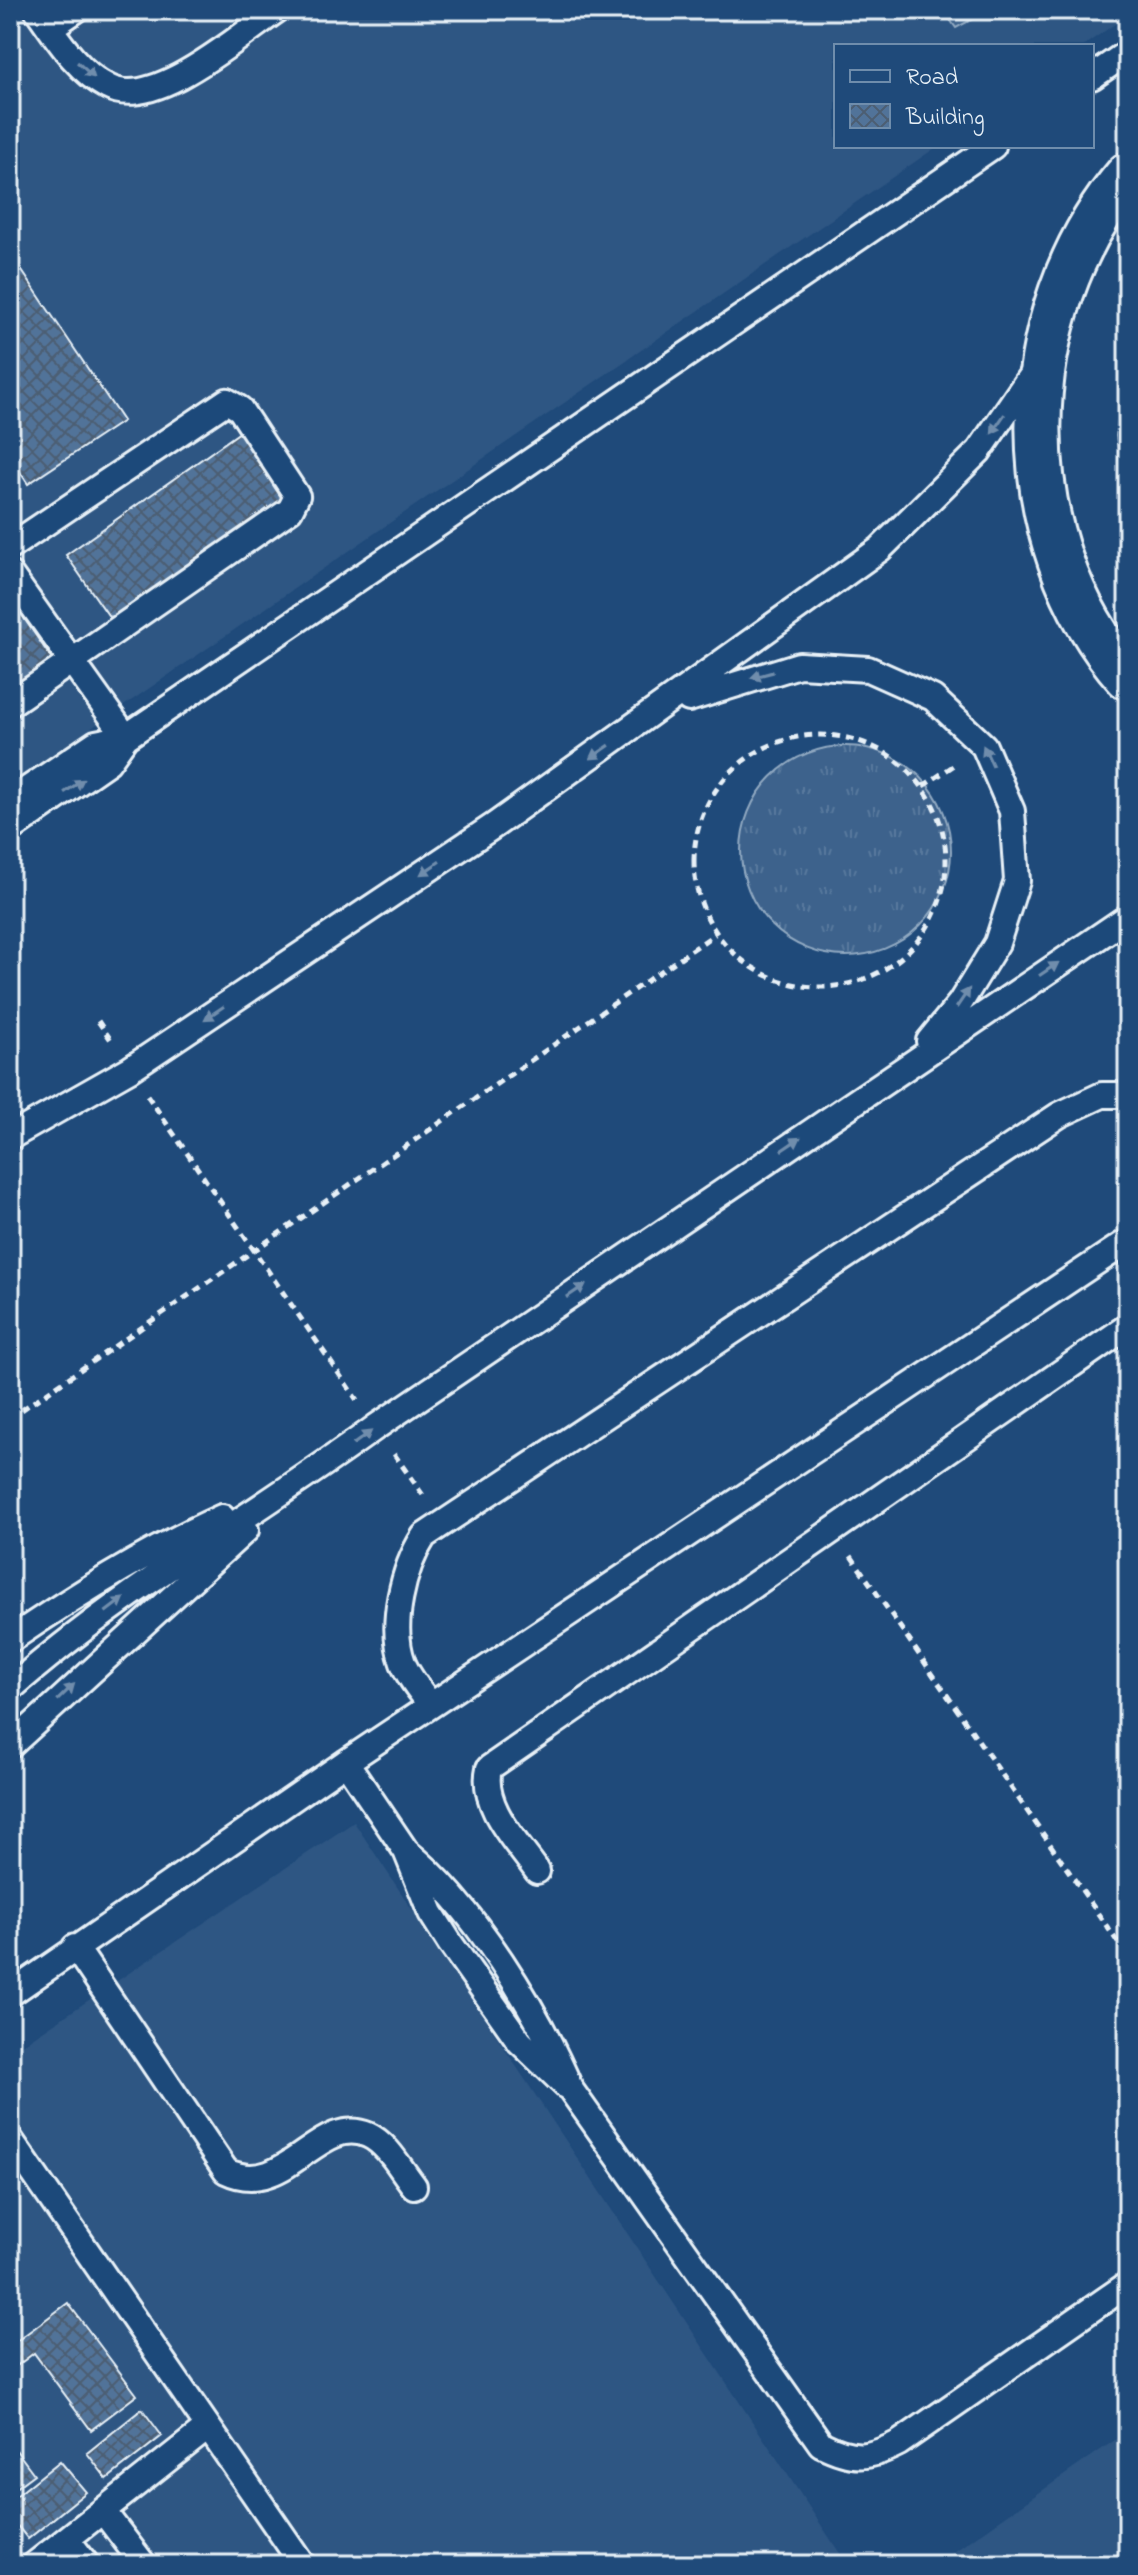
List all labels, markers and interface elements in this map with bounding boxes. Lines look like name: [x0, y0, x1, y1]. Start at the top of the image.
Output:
legend: [834, 44, 1094, 148]
one-way arrow: [77, 61, 96, 79]
text: Road: [906, 61, 959, 96]
text: Building: [905, 101, 985, 136]
one-way arrow: [991, 413, 1006, 435]
one-way arrow: [749, 670, 774, 682]
one-way arrow: [589, 744, 610, 759]
one-way arrow: [981, 745, 995, 768]
one-way arrow: [64, 779, 85, 794]
one-way arrow: [420, 861, 441, 876]
one-way arrow: [1039, 962, 1060, 977]
one-way arrow: [955, 987, 970, 1008]
one-way arrow: [203, 1005, 225, 1020]
one-way arrow: [780, 1137, 801, 1152]
one-way arrow: [565, 1284, 587, 1299]
one-way arrow: [351, 1430, 372, 1446]
one-way arrow: [104, 1598, 125, 1614]
one-way arrow: [56, 1683, 75, 1702]

